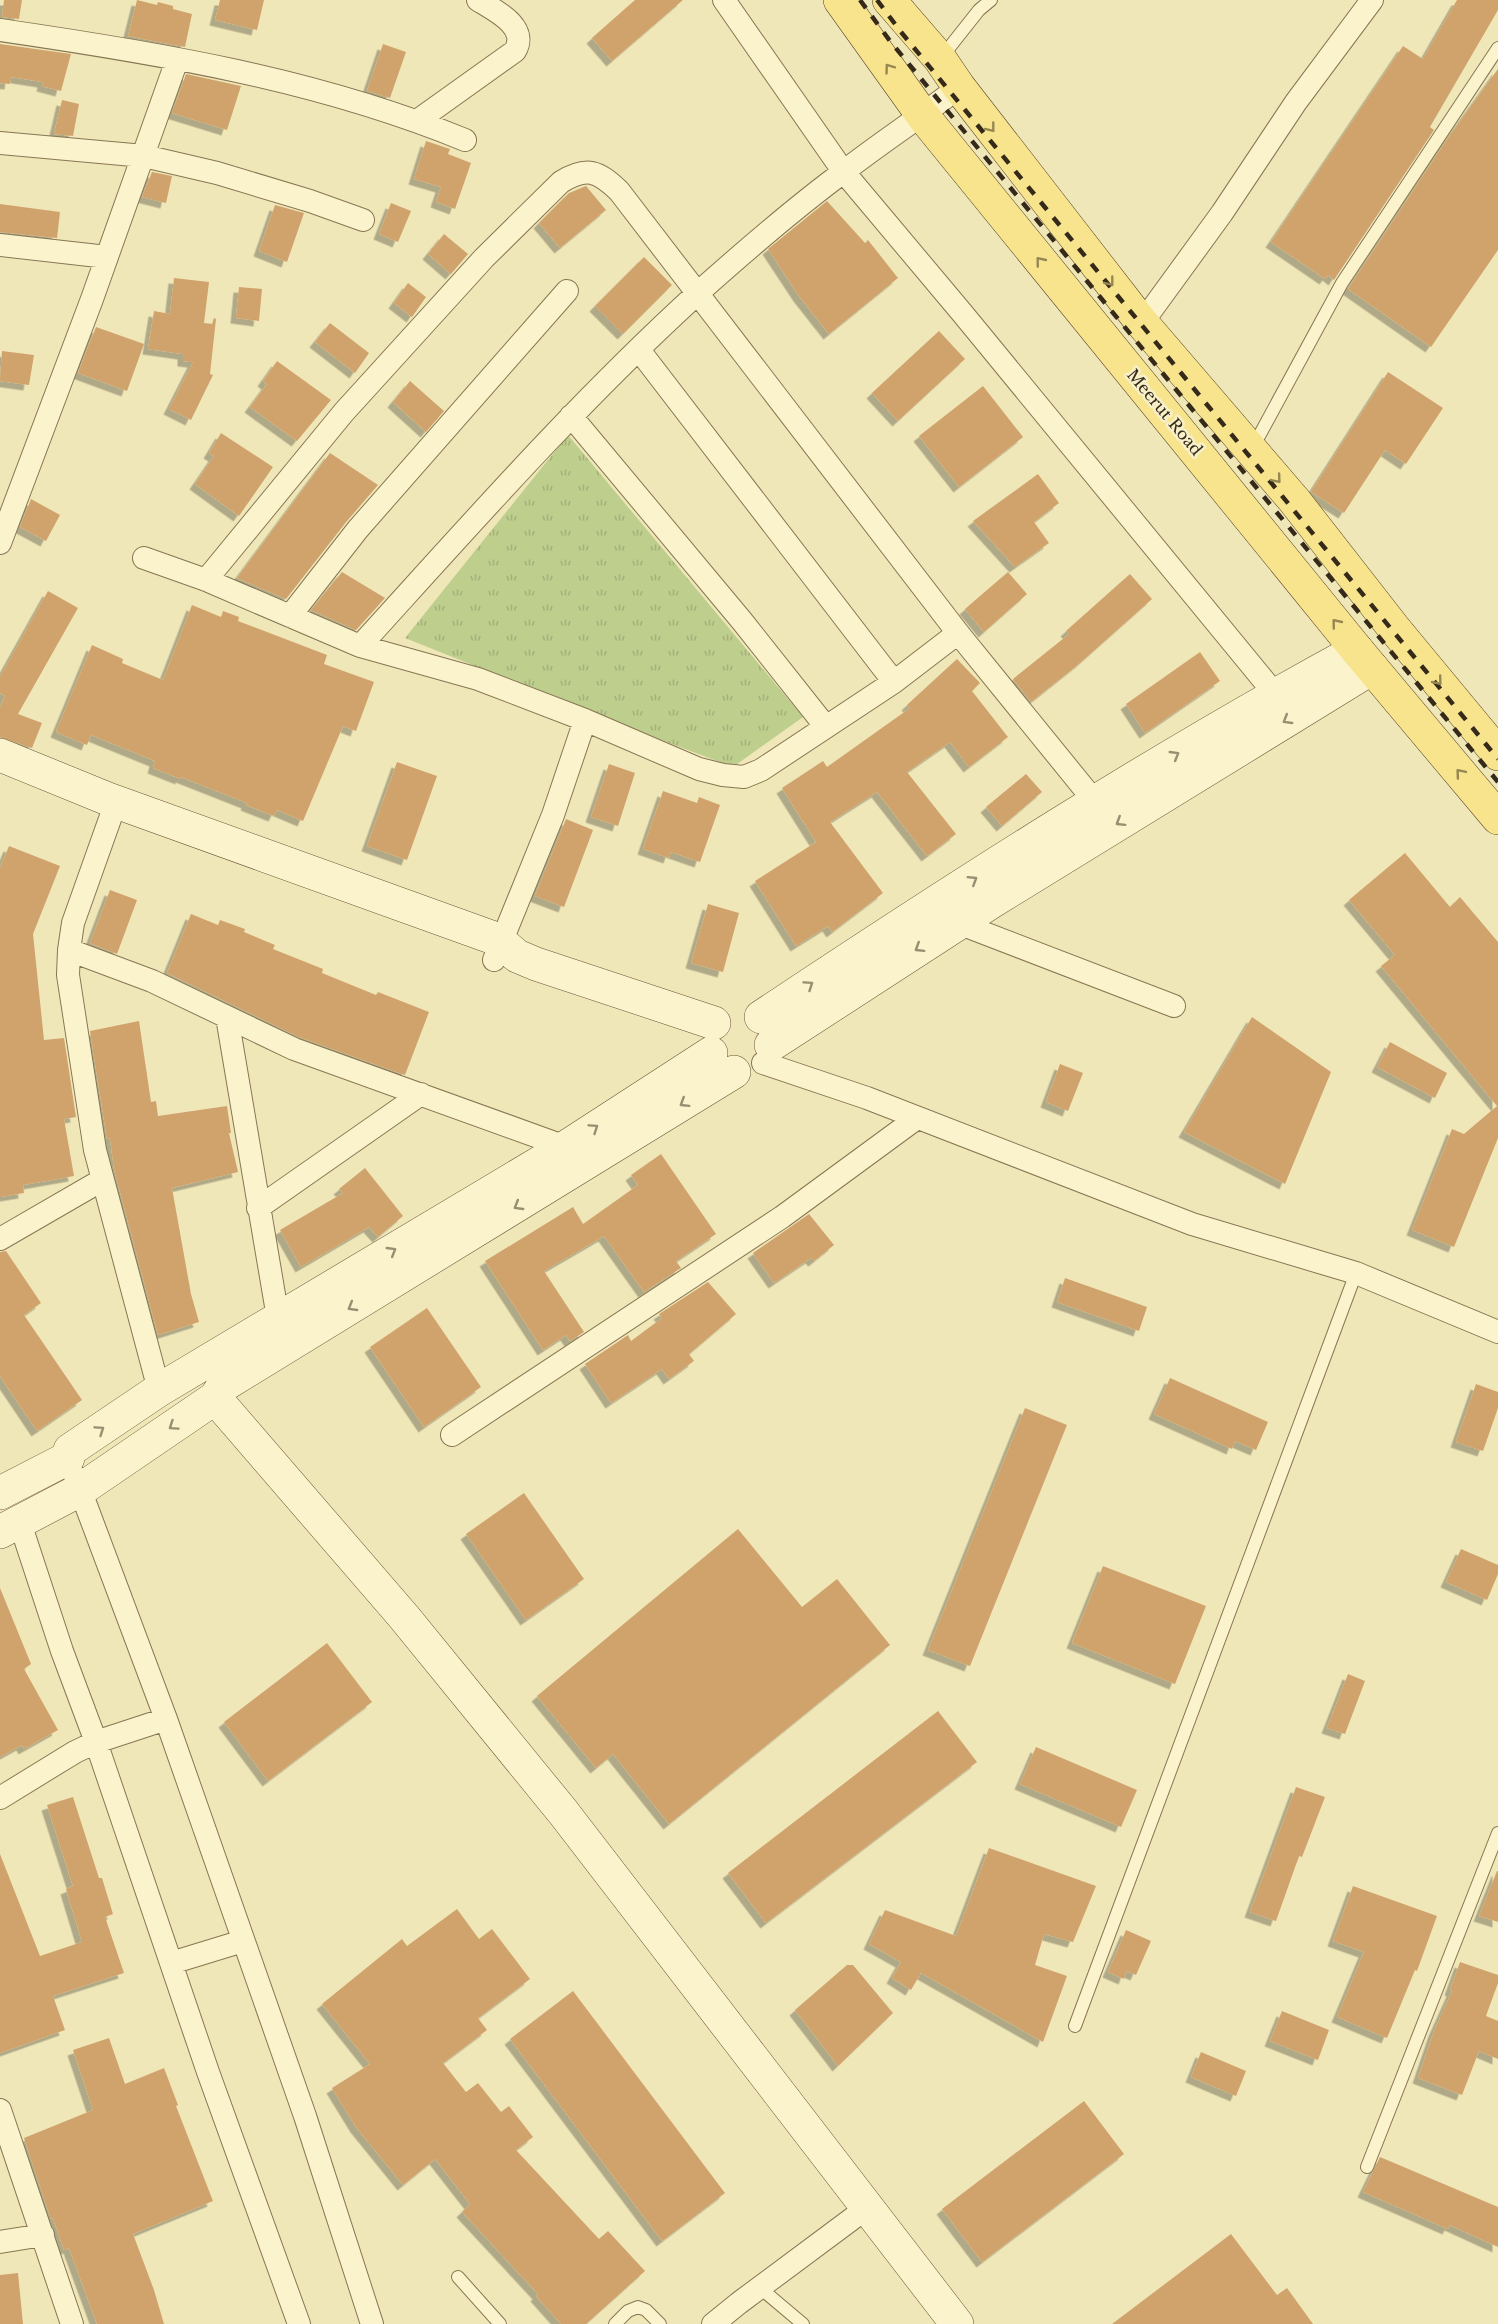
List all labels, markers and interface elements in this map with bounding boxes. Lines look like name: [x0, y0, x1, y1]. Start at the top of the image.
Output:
one-way arrow: [885, 64, 896, 75]
one-way arrow: [983, 122, 994, 133]
one-way arrow: [1036, 257, 1047, 268]
one-way arrow: [1103, 276, 1114, 287]
street label: Meerut Road: [1123, 365, 1207, 460]
one-way arrow: [1269, 472, 1280, 483]
one-way arrow: [1332, 619, 1343, 630]
one-way arrow: [1430, 674, 1441, 685]
one-way arrow: [1283, 713, 1293, 725]
one-way arrow: [1169, 750, 1179, 762]
one-way arrow: [1457, 769, 1468, 780]
one-way arrow: [1116, 815, 1127, 826]
one-way arrow: [967, 876, 978, 887]
one-way arrow: [915, 940, 926, 951]
one-way arrow: [803, 981, 814, 992]
one-way arrow: [680, 1096, 691, 1107]
one-way arrow: [588, 1124, 599, 1135]
one-way arrow: [514, 1198, 525, 1209]
one-way arrow: [386, 1246, 396, 1258]
one-way arrow: [348, 1300, 358, 1312]
one-way arrow: [169, 1419, 180, 1430]
one-way arrow: [94, 1426, 105, 1437]

